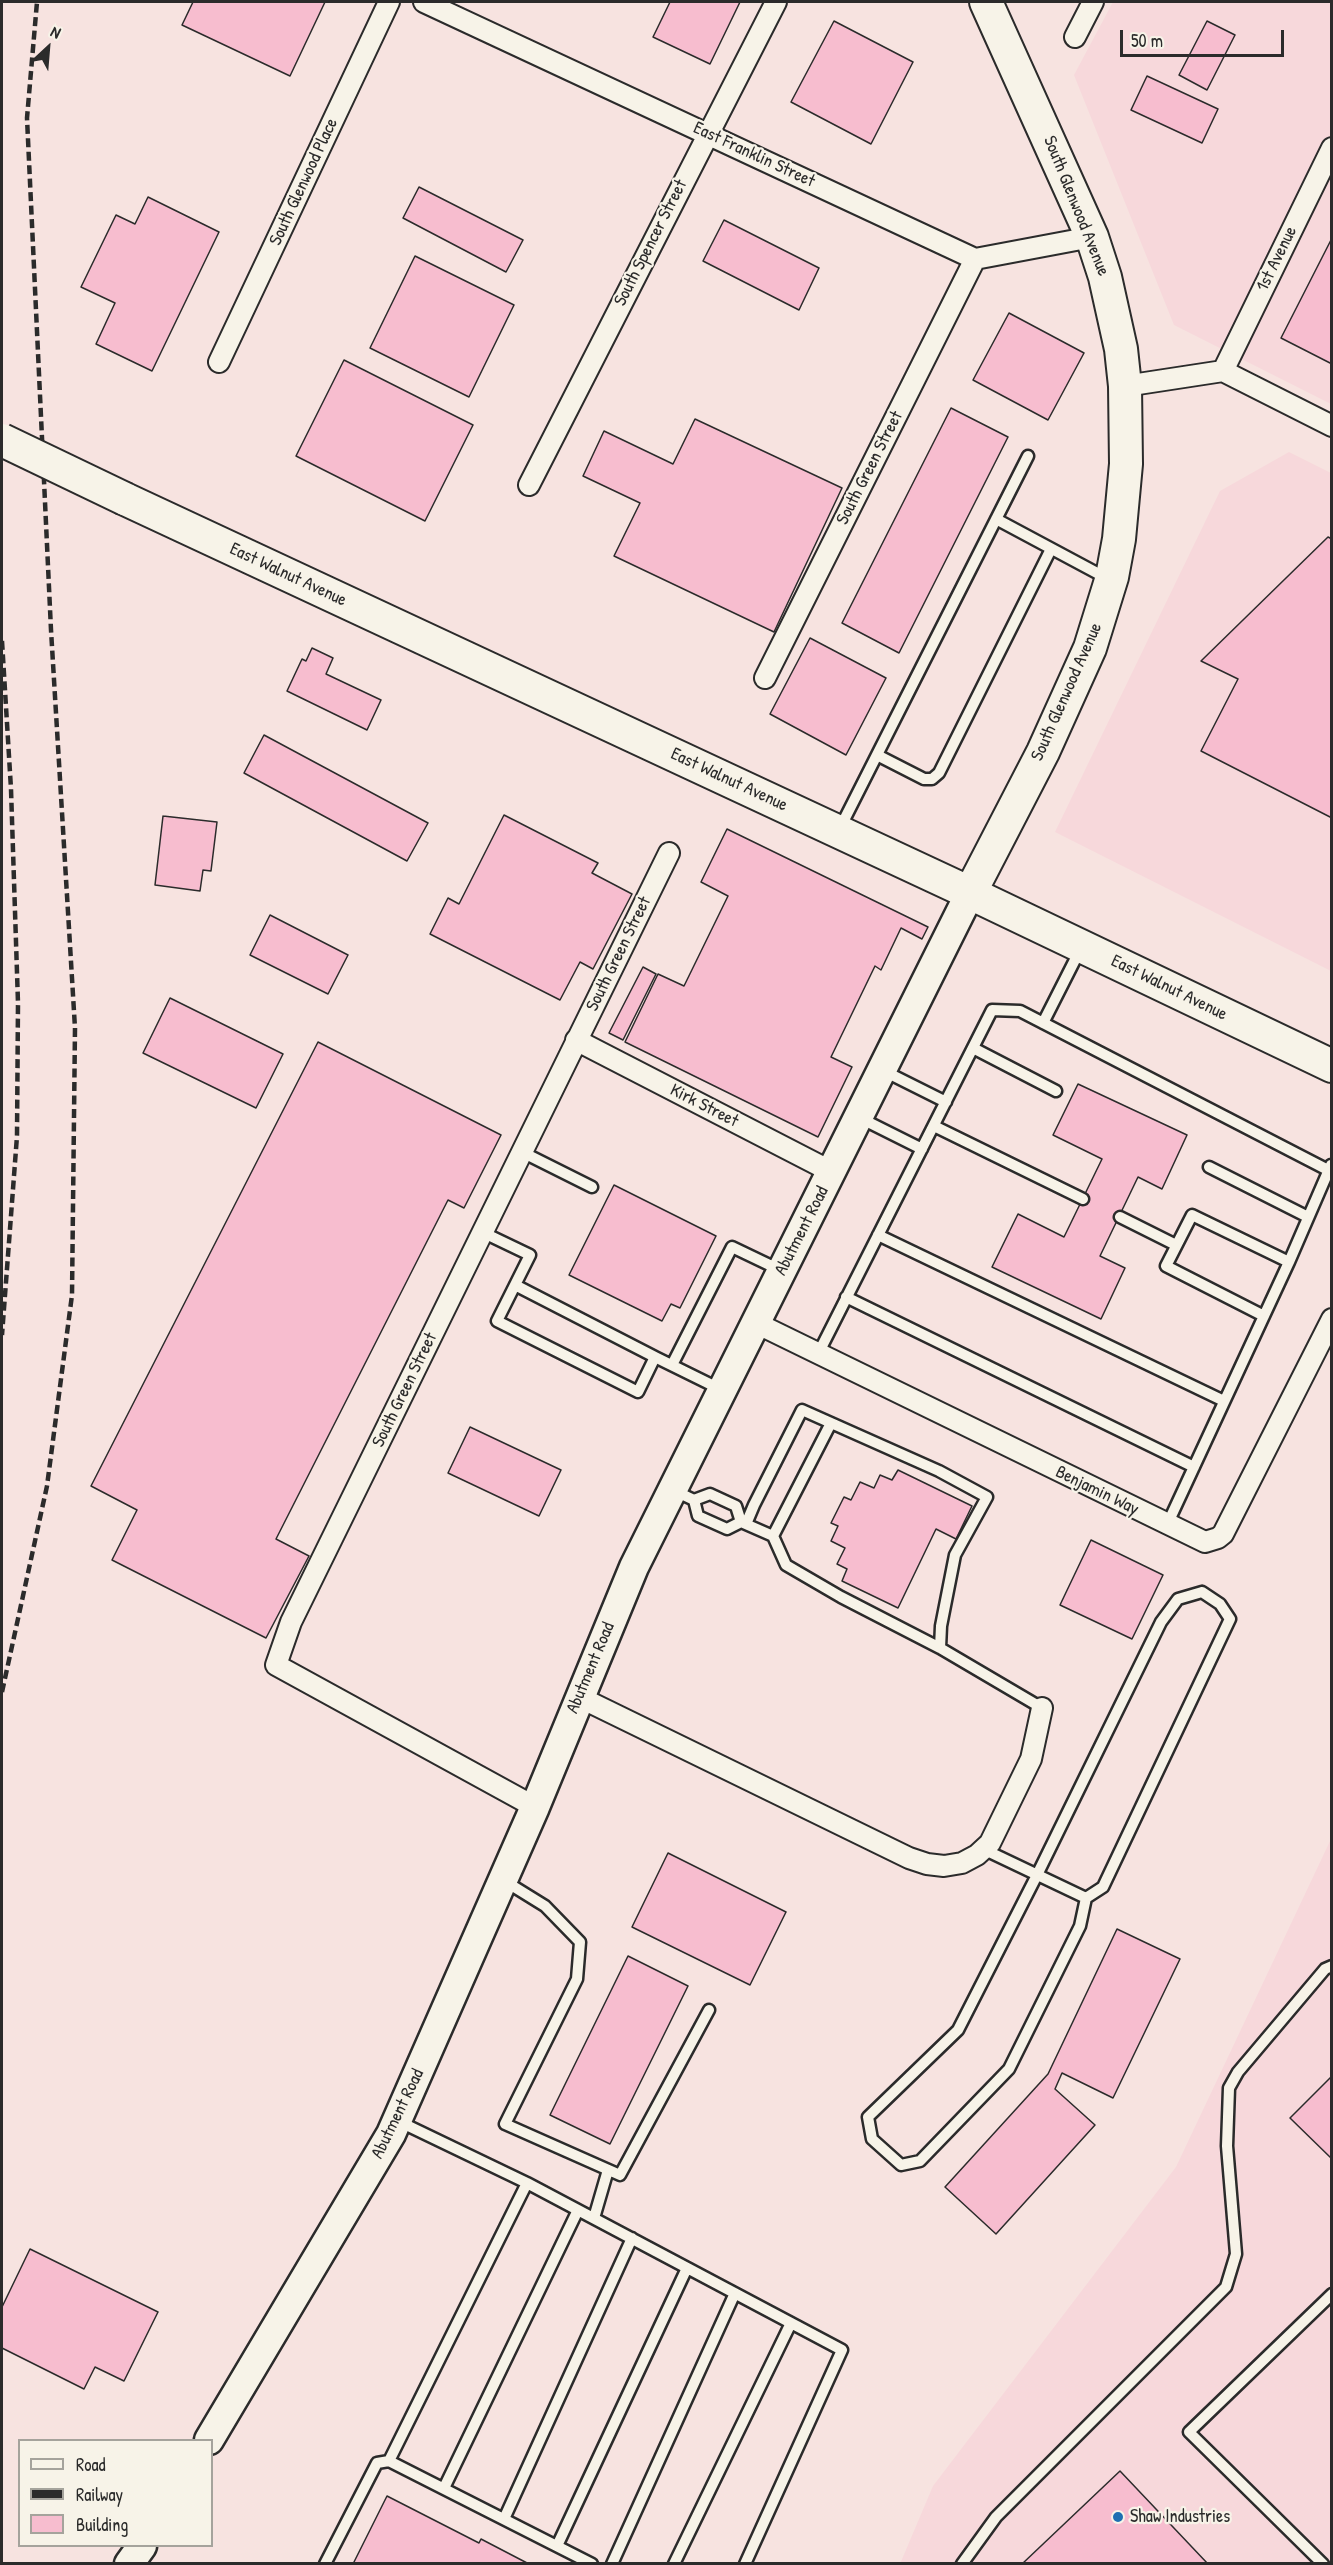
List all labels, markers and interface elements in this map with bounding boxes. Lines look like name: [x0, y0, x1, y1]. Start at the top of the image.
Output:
north arrow: [18, 18, 78, 78]
scale bar: [1123, 18, 1286, 56]
text: N: [47, 20, 65, 44]
text: 50 m: [1131, 28, 1163, 53]
street label: South Glenwood Place: [265, 115, 343, 249]
street label: East Franklin Street: [690, 117, 818, 193]
street label: South Glenwood Avenue: [1038, 133, 1114, 279]
street label: South Spencer Street: [610, 176, 692, 310]
street label: 1st Avenue: [1252, 223, 1302, 295]
street label: South Green Street: [832, 408, 908, 528]
street label: East Walnut Avenue: [226, 538, 350, 612]
street label: South Glenwood Avenue: [1027, 620, 1107, 764]
street label: East Walnut Avenue: [667, 743, 791, 817]
street label: South Green Street: [582, 893, 656, 1015]
street label: East Walnut Avenue: [1107, 951, 1231, 1025]
street label: Kirk Street: [666, 1080, 742, 1132]
street label: Abutment Road: [770, 1183, 834, 1279]
street label: South Green Street: [368, 1329, 442, 1451]
street label: Benjamin Way: [1052, 1462, 1142, 1520]
street label: Abutment Road: [562, 1619, 620, 1717]
street label: Abutment Road: [367, 2066, 429, 2162]
legend: [18, 2439, 213, 2547]
text: Road: [76, 2452, 106, 2477]
text: Railway: [76, 2482, 123, 2507]
place label: Shaw Industries: [1130, 2506, 1230, 2528]
marker: Shaw Industries: [1111, 2510, 1125, 2524]
text: Building: [76, 2512, 128, 2537]

